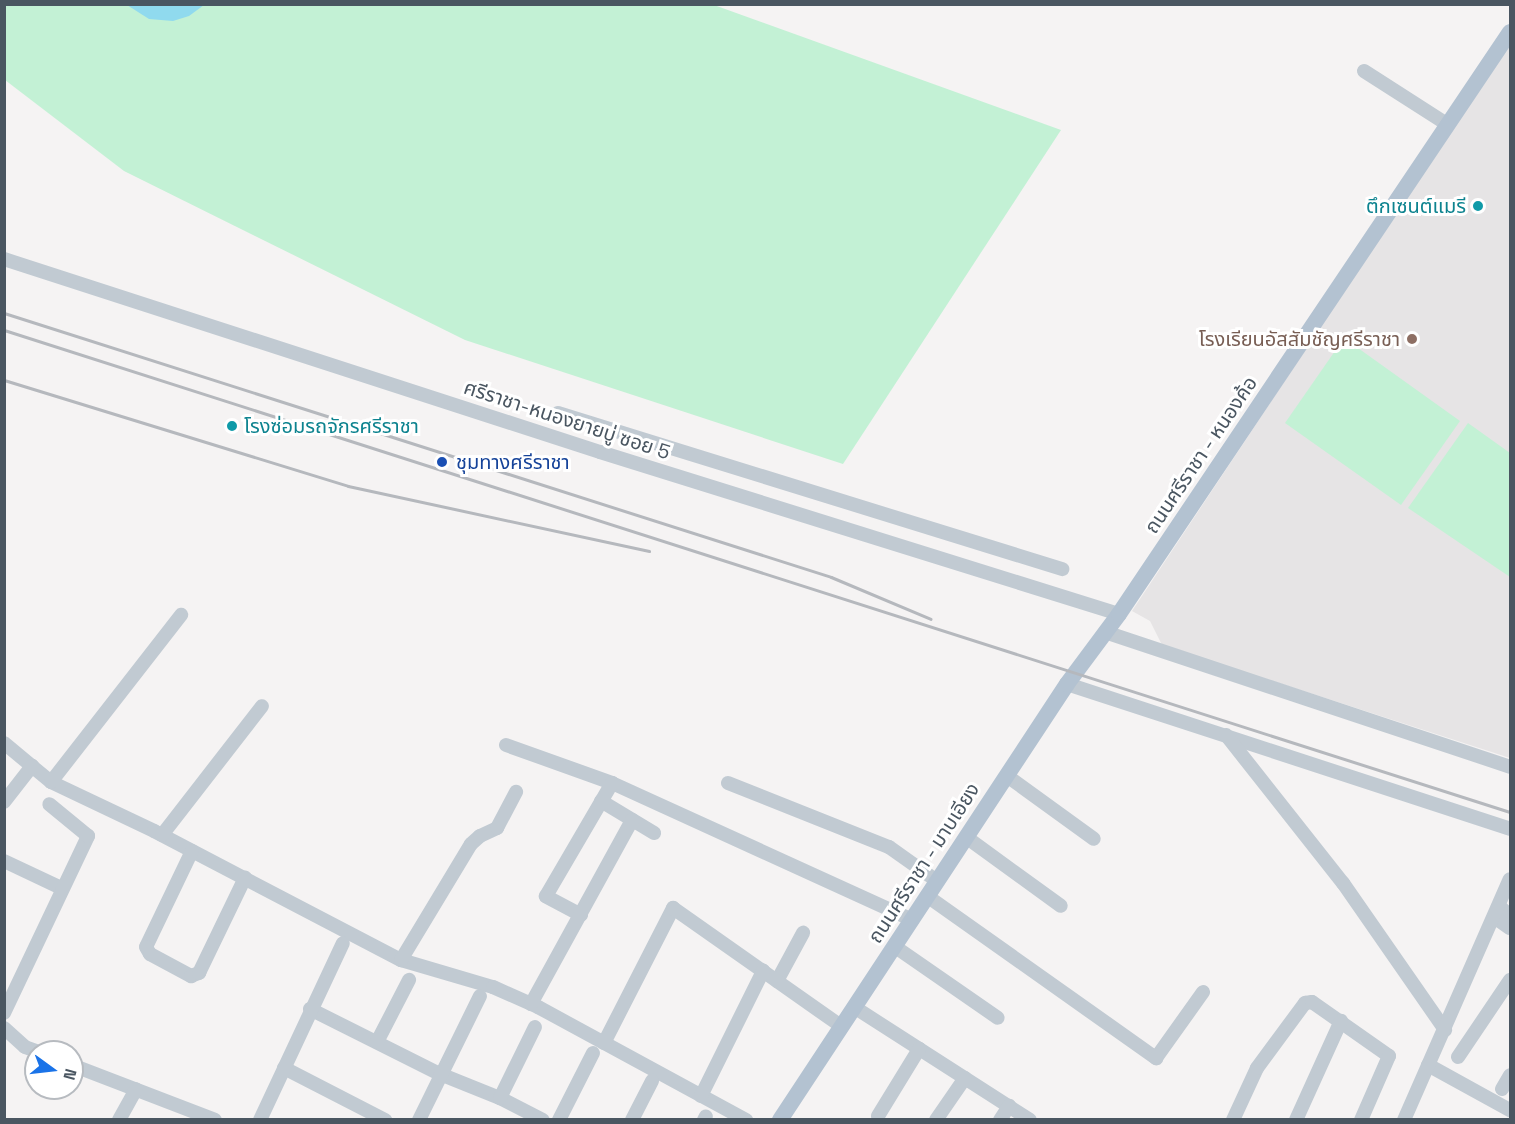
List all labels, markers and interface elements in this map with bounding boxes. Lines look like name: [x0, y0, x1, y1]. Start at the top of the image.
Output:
place label: ตึกเซนต์แมรี: [1366, 194, 1466, 218]
marker: ตึกเซนต์แมรี: [1471, 199, 1485, 213]
place label: โรงเรียนอัสสัมชัญศรีราชา: [1199, 327, 1400, 351]
marker: โรงเรียนอัสสัมชัญศรีราชา: [1405, 332, 1419, 346]
street label: ถนนศรีราชา - หนองค้อ: [1139, 372, 1263, 538]
street label: ศรีราชา-หนองยายบู่ ซอย 5: [461, 375, 673, 465]
place label: โรงซ่อมรถจักรศรีราชา: [244, 414, 419, 438]
marker: โรงซ่อมรถจักรศรีราชา: [225, 419, 239, 433]
place label: ชุมทางศรีราชา: [456, 450, 570, 474]
marker: ชุมทางศรีราชา: [433, 453, 451, 471]
street label: ถนนศรีราชา - มาบเอียง: [863, 778, 985, 948]
north arrow: [24, 1040, 84, 1100]
text: N: [58, 1066, 81, 1082]

